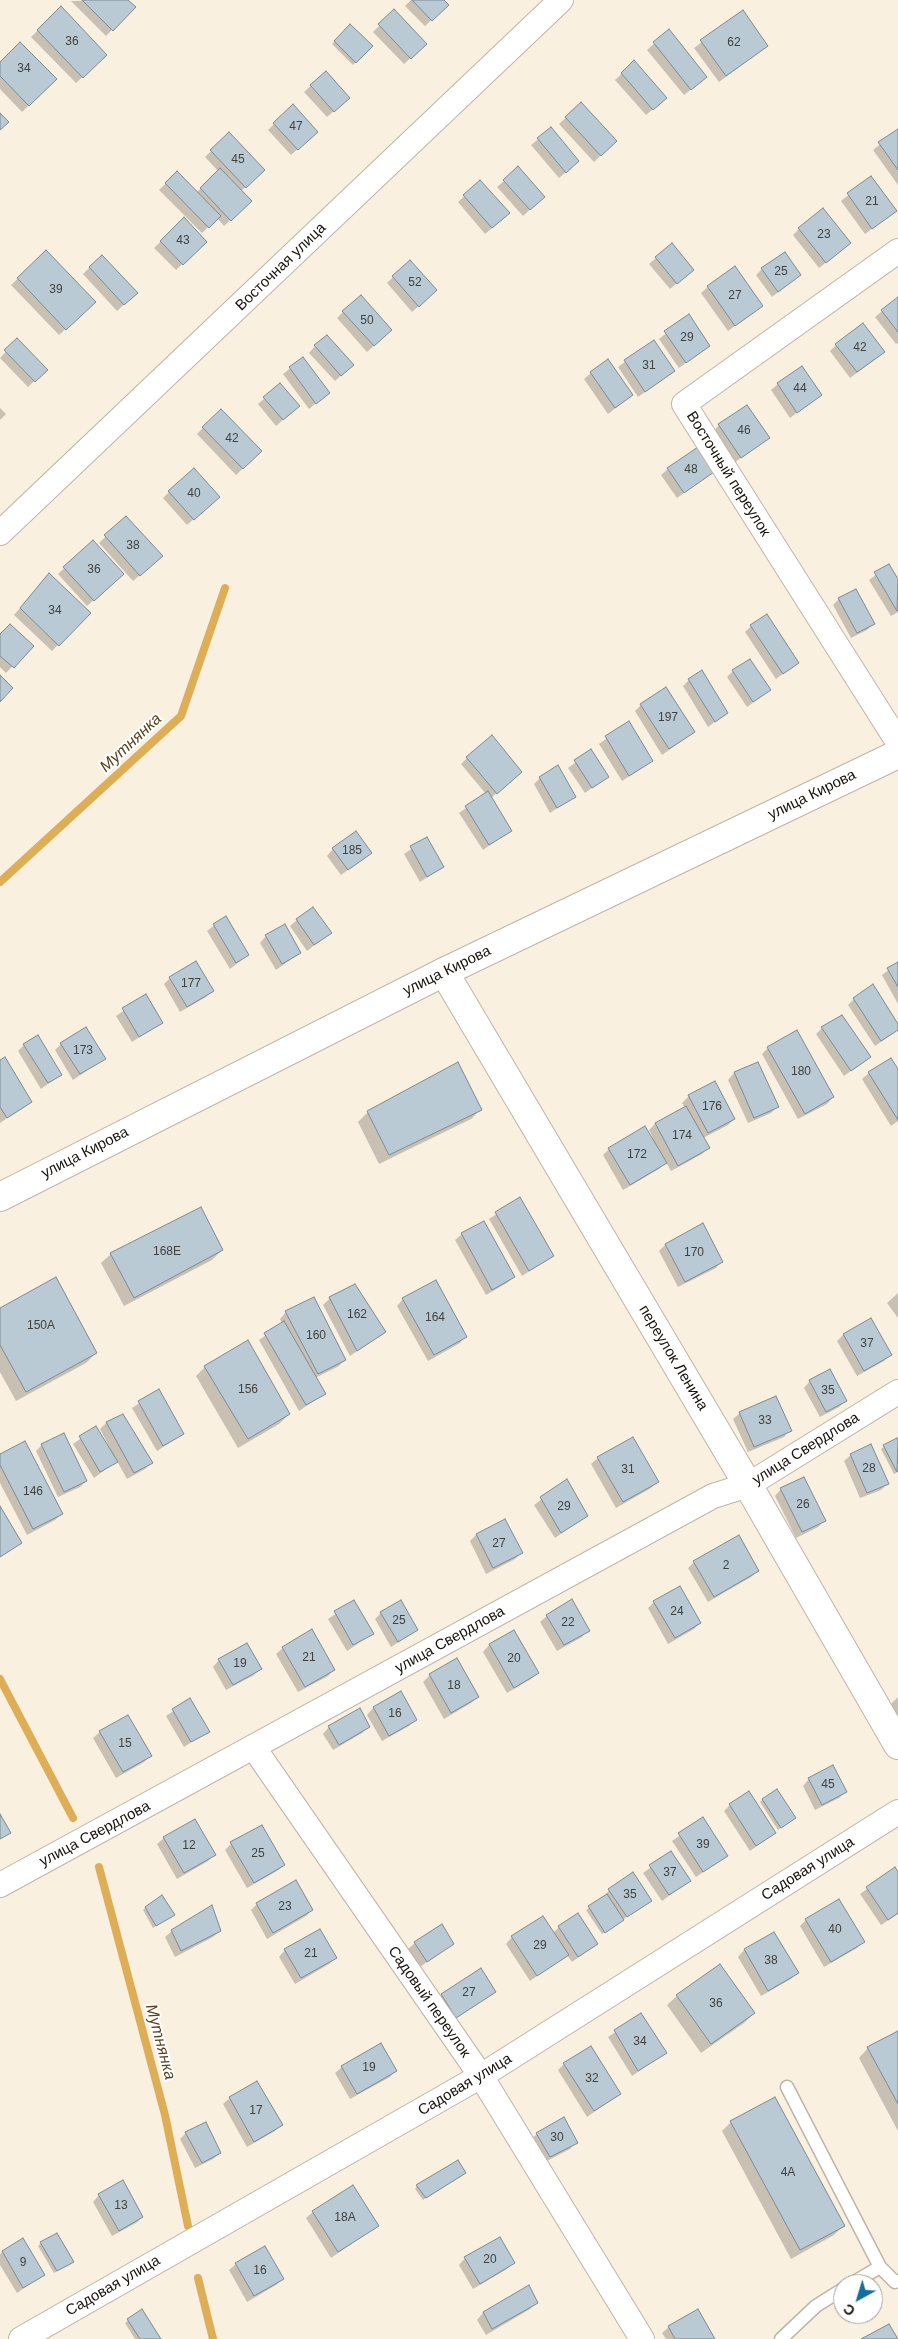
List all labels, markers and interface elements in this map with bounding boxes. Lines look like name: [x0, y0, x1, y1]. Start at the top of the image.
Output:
house number: 36: [65, 35, 79, 49]
house number: 62: [727, 36, 741, 50]
house number: 34: [17, 62, 31, 76]
house number: 47: [289, 120, 303, 134]
house number: 45: [231, 153, 245, 167]
house number: 21: [865, 195, 879, 209]
street label: Восточная улица: [232, 219, 330, 315]
house number: 23: [817, 228, 831, 242]
house number: 43: [176, 234, 190, 248]
house number: 25: [774, 265, 788, 279]
house number: 52: [408, 276, 422, 290]
house number: 39: [49, 283, 63, 297]
house number: 27: [728, 289, 742, 303]
house number: 50: [360, 314, 374, 328]
house number: 29: [680, 331, 694, 345]
house number: 42: [853, 341, 867, 355]
house number: 31: [642, 359, 656, 373]
house number: 44: [793, 382, 807, 396]
street label: Восточный переулок: [682, 408, 774, 540]
house number: 46: [737, 424, 751, 438]
house number: 42: [225, 432, 239, 446]
house number: 48: [684, 463, 698, 477]
house number: 40: [187, 487, 201, 501]
house number: 38: [126, 539, 140, 553]
house number: 36: [87, 563, 101, 577]
house number: 34: [48, 604, 62, 618]
water label: Мутнянка: [96, 710, 166, 776]
house number: 197: [658, 711, 678, 725]
street label: улица Кирова: [765, 766, 859, 824]
house number: 185: [342, 844, 362, 858]
street label: улица Кирова: [400, 942, 494, 1000]
house number: 177: [181, 977, 201, 991]
house number: 173: [73, 1044, 93, 1058]
house number: 180: [791, 1065, 811, 1079]
house number: 176: [702, 1100, 722, 1114]
street label: улица Кирова: [38, 1123, 132, 1183]
house number: 174: [672, 1129, 692, 1143]
house number: 172: [627, 1148, 647, 1162]
house number: 168Е: [153, 1245, 181, 1259]
house number: 170: [684, 1246, 704, 1260]
street label: переулок Ленина: [634, 1302, 712, 1414]
house number: 162: [347, 1308, 367, 1322]
house number: 164: [425, 1311, 445, 1325]
house number: 150А: [27, 1319, 55, 1333]
house number: 160: [306, 1329, 326, 1343]
house number: 37: [860, 1337, 874, 1351]
house number: 156: [238, 1383, 258, 1397]
house number: 35: [821, 1384, 835, 1398]
street label: улица Свердлова: [749, 1409, 863, 1489]
house number: 33: [758, 1414, 772, 1428]
house number: 28: [862, 1462, 876, 1476]
house number: 31: [621, 1463, 635, 1477]
house number: 146: [23, 1485, 43, 1499]
house number: 26: [796, 1498, 810, 1512]
house number: 29: [557, 1500, 571, 1514]
house number: 27: [492, 1537, 506, 1551]
house number: 2: [723, 1559, 729, 1573]
street label: улица Свердлова: [392, 1602, 508, 1678]
house number: 24: [670, 1605, 684, 1619]
house number: 25: [392, 1614, 406, 1628]
house number: 22: [561, 1616, 575, 1630]
house number: 21: [302, 1651, 316, 1665]
house number: 20: [507, 1652, 521, 1666]
house number: 19: [233, 1657, 247, 1671]
house number: 18: [447, 1679, 461, 1693]
house number: 16: [388, 1707, 402, 1721]
house number: 15: [118, 1737, 132, 1751]
house number: 45: [821, 1778, 835, 1792]
street label: улица Свердлова: [37, 1797, 153, 1871]
street label: Садовая улица: [758, 1833, 858, 1905]
house number: 39: [696, 1838, 710, 1852]
house number: 12: [182, 1839, 196, 1853]
house number: 25: [251, 1847, 265, 1861]
house number: 37: [663, 1866, 677, 1880]
house number: 35: [623, 1888, 637, 1902]
house number: 23: [278, 1900, 292, 1914]
house number: 40: [828, 1923, 842, 1937]
house number: 29: [533, 1939, 547, 1953]
street label: Садовый переулок: [384, 1943, 474, 2061]
house number: 21: [304, 1947, 318, 1961]
house number: 38: [764, 1954, 778, 1968]
house number: 27: [462, 1986, 476, 2000]
house number: 36: [709, 1997, 723, 2011]
water label: Мутнянка: [141, 2002, 179, 2082]
house number: 34: [633, 2035, 647, 2049]
street label: Садовая улица: [415, 2050, 515, 2120]
house number: 19: [362, 2061, 376, 2075]
house number: 32: [585, 2072, 599, 2086]
house number: 17: [249, 2104, 263, 2118]
house number: 30: [550, 2131, 564, 2145]
house number: 4А: [781, 2166, 795, 2180]
house number: 13: [114, 2199, 128, 2213]
house number: 18А: [334, 2211, 356, 2225]
street label: Садовая улица: [63, 2252, 163, 2320]
house number: 20: [483, 2253, 497, 2267]
house number: 9: [20, 2256, 26, 2270]
house number: 16: [253, 2264, 267, 2278]
north arrow: [833, 2274, 883, 2324]
text: С: [840, 2300, 858, 2319]

